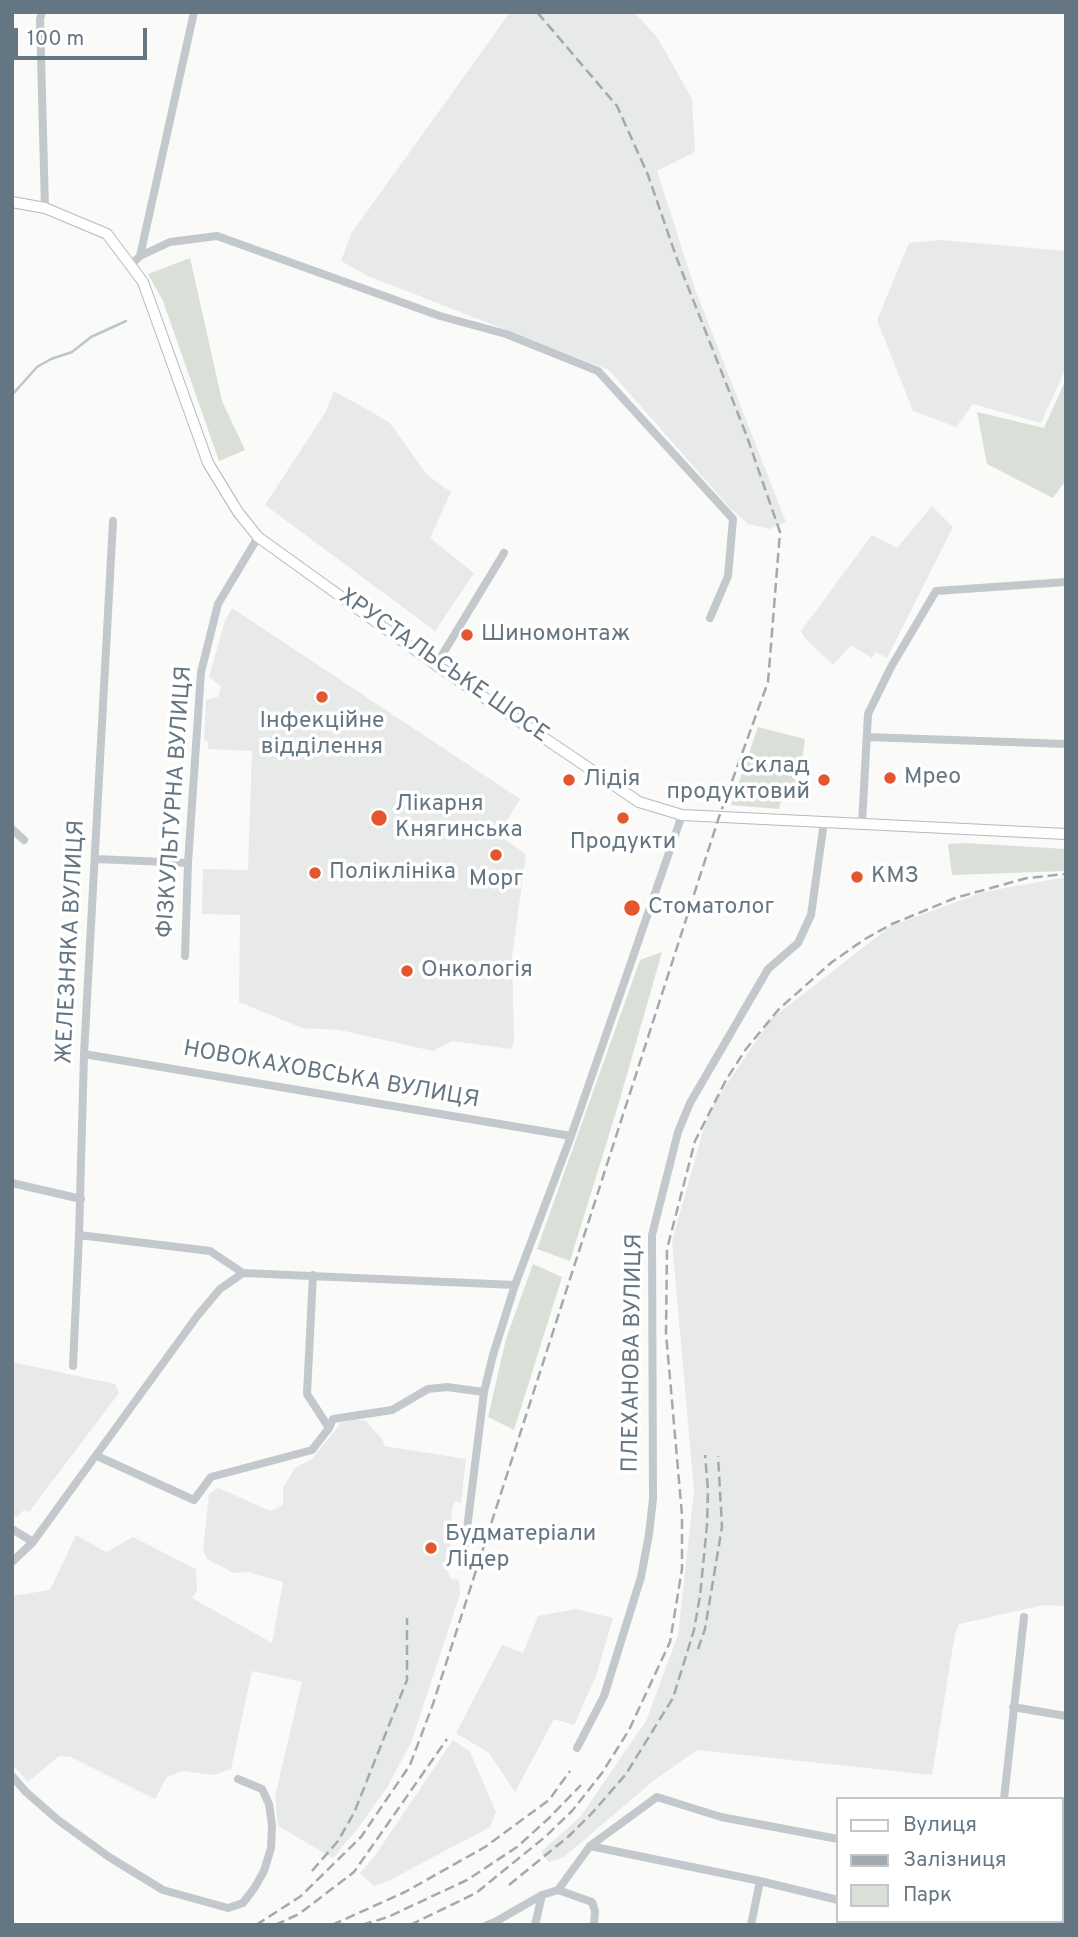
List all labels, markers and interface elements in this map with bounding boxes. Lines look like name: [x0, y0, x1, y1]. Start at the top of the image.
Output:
scale bar: [18, 14, 150, 58]
text: 100 m: [27, 26, 84, 53]
street label: ХРУСТАЛЬСЬКЕ ШОСЕ: [333, 584, 553, 750]
place label: Шиномонтаж: [481, 621, 630, 649]
marker: Шиномонтаж: [459, 627, 475, 643]
street label: ФІЗКУЛЬТУРНА ВУЛИЦЯ: [153, 665, 199, 939]
marker: Інфекційне відділення: [314, 689, 330, 705]
place label: Інфекційне відділення: [260, 708, 384, 762]
place label: Склад продуктовий: [667, 753, 810, 807]
place label: Мрео: [904, 764, 961, 792]
place label: Лідія: [583, 766, 640, 794]
marker: Мрео: [882, 770, 898, 786]
marker: Лідія: [561, 772, 577, 788]
marker: Склад продуктовий: [816, 772, 832, 788]
place label: Лікарня Княгинська: [395, 791, 523, 845]
marker: Лікарня Княгинська: [369, 808, 389, 828]
marker: Продукти: [615, 810, 631, 826]
street label: ЖЕЛЕЗНЯКА ВУЛИЦЯ: [52, 819, 92, 1065]
place label: Продукти: [570, 829, 676, 857]
marker: Морг: [488, 847, 504, 863]
place label: Поліклініка: [329, 859, 456, 887]
place label: КМЗ: [871, 863, 919, 891]
marker: Поліклініка: [307, 865, 323, 881]
place label: Морг: [469, 866, 523, 894]
marker: КМЗ: [849, 869, 865, 885]
place label: Стоматолог: [648, 894, 774, 922]
marker: Стоматолог: [622, 898, 642, 918]
place label: Онкологія: [421, 957, 533, 985]
marker: Онкологія: [399, 963, 415, 979]
street label: НОВОКАХОВСЬКА ВУЛИЦЯ: [181, 1036, 481, 1116]
street label: ПЛЕХАНОВА ВУЛИЦЯ: [618, 1233, 650, 1473]
place label: Будматеріали Лідер: [445, 1521, 596, 1575]
marker: Будматеріали Лідер: [423, 1540, 439, 1556]
legend: [836, 1797, 1064, 1923]
text: Вулиця: [903, 1812, 977, 1839]
text: Залізниця: [903, 1847, 1007, 1874]
text: Парк: [903, 1882, 952, 1909]

